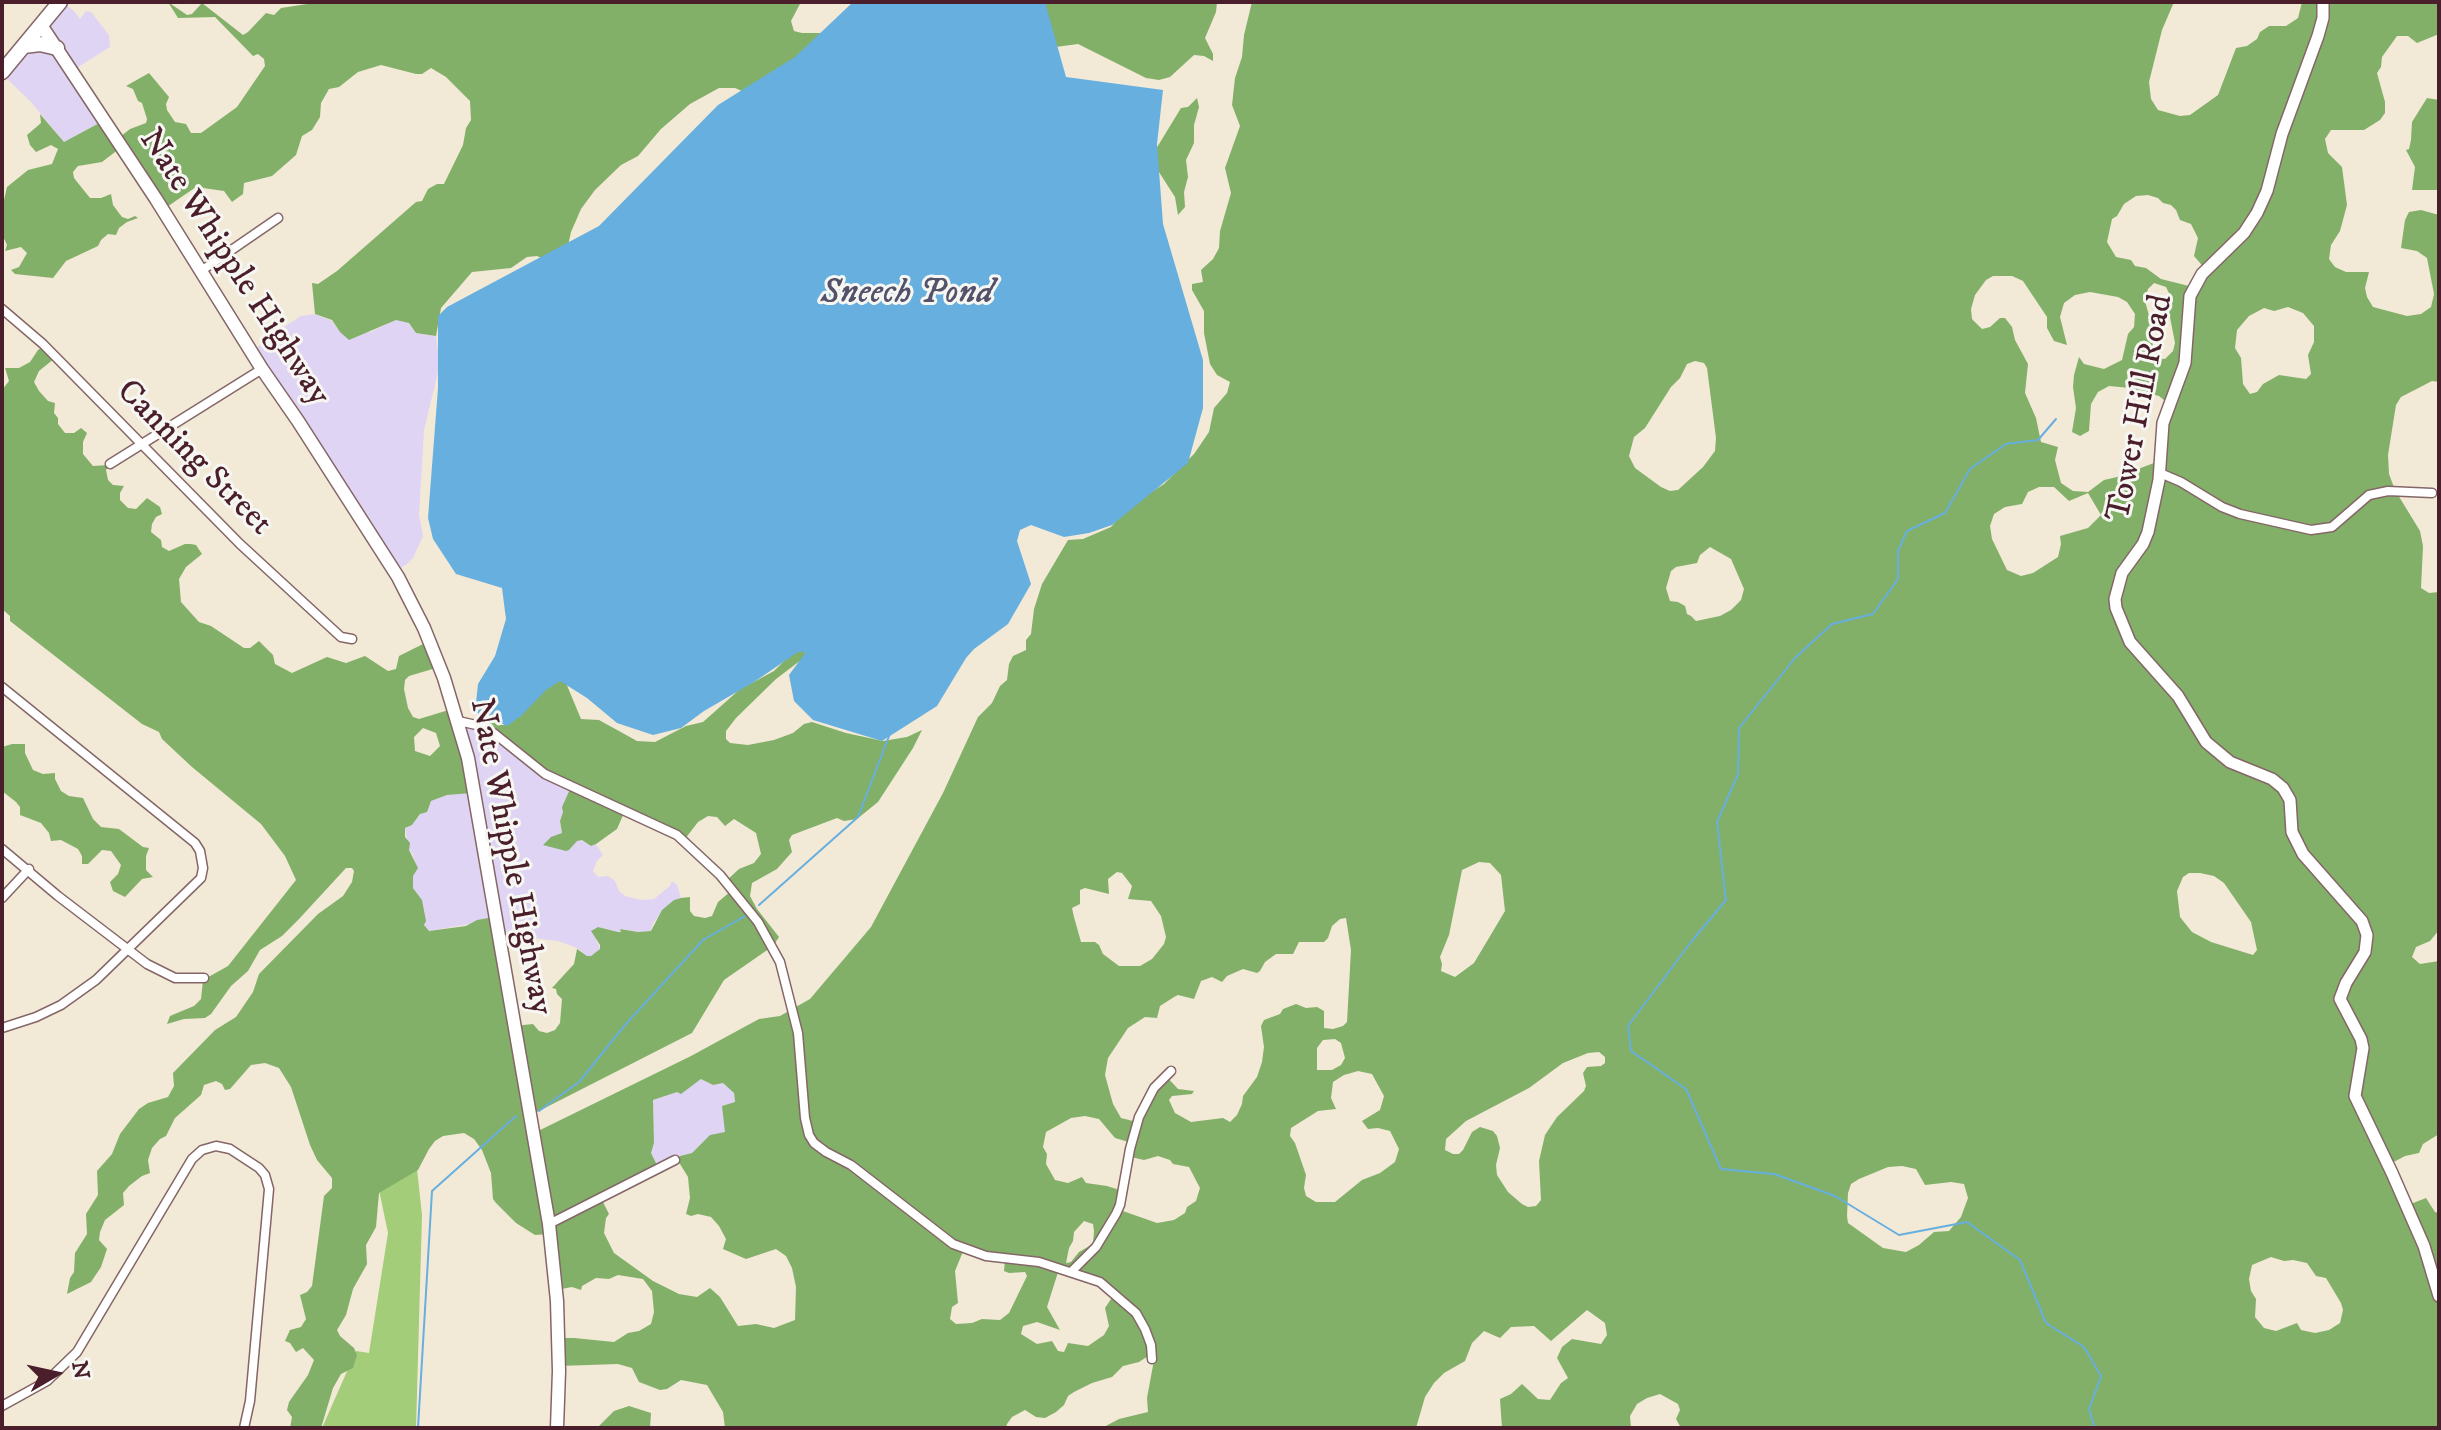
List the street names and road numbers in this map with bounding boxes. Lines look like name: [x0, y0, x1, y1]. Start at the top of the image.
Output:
street label: Nate Whipple Highway: [128, 122, 338, 414]
street label: Tower Hill Road: [2100, 291, 2184, 525]
street label: Canning Street: [107, 373, 279, 545]
street label: Nate Whipple Highway: [458, 695, 560, 1019]

